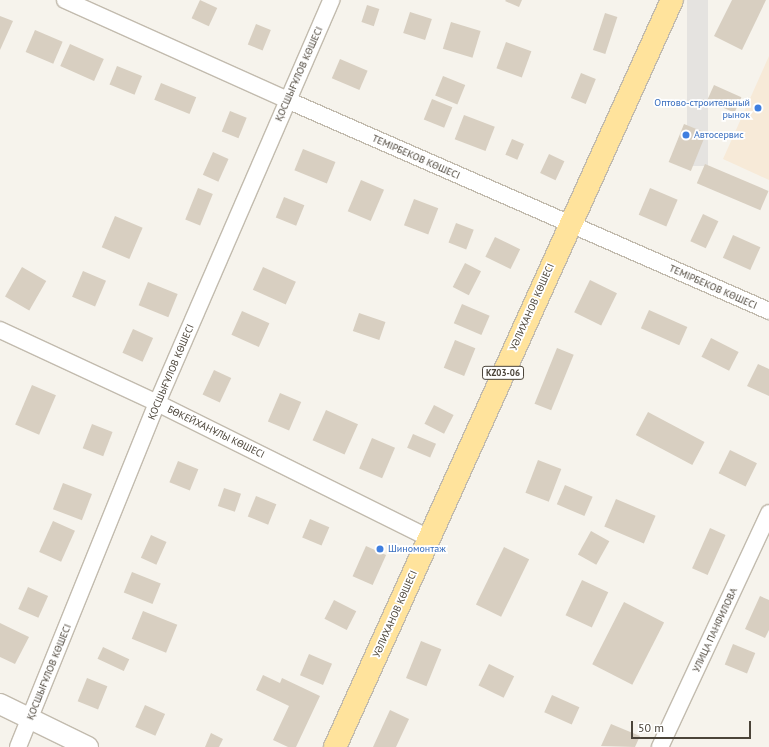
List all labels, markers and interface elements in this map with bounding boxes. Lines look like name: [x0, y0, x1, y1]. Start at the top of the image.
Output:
street label: ҚОСШЫҒҰЛОВ КӨШЕСІ: [273, 25, 325, 123]
place label: Оптово-строительный рынок: [654, 96, 750, 120]
marker: Оптово-строительный рынок: [753, 103, 763, 113]
place label: Автосервис: [694, 129, 744, 141]
marker: Автосервис: [681, 130, 691, 140]
street label: ТЕМІРБЕКОВ КӨШЕСІ: [370, 132, 462, 182]
street label: УӘЛИХАНОВ КӨШЕСІ: [507, 262, 557, 352]
street label: ТЕМІРБЕКОВ КӨШЕСІ: [667, 262, 759, 312]
street label: ҚОСШЫҒҰЛОВ КӨШЕСІ: [145, 323, 197, 421]
road number: KZ03-06: [482, 366, 524, 380]
street label: БӨКЕЙХАНҰЛЫ КӨШЕСІ: [165, 403, 267, 461]
place label: Шиномонтаж: [388, 543, 446, 555]
marker: Шиномонтаж: [375, 544, 385, 554]
street label: УӘЛИХАНОВ КӨШЕСІ: [370, 569, 420, 659]
street label: УЛИЦА ПАНФИЛОВА: [690, 586, 740, 674]
street label: ҚОСШЫҒҰЛОВ КӨШЕСІ: [24, 622, 74, 722]
scale bar: [633, 713, 753, 739]
text: 50 m: [638, 720, 664, 735]

